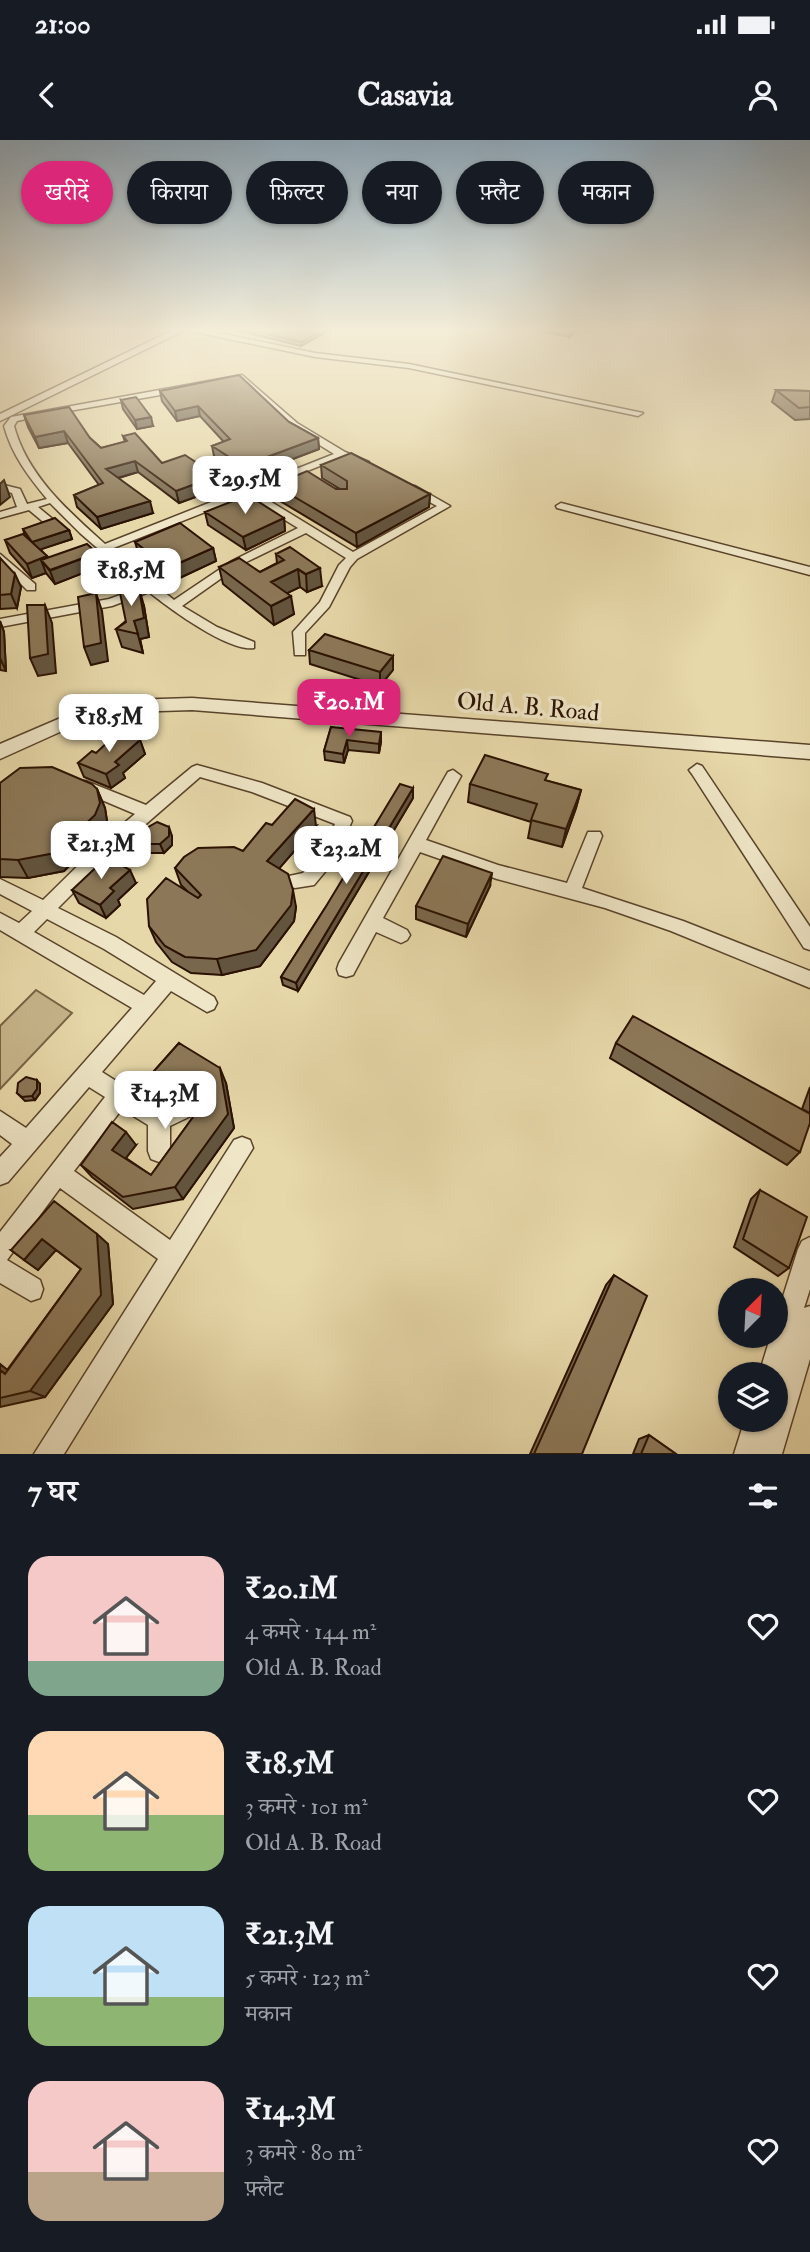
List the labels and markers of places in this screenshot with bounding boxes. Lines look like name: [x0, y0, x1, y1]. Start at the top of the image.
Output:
pin: ₹29.5M: [188, 456, 302, 516]
pin: ₹18.5M: [74, 548, 188, 608]
pin: ₹20.1M: [292, 680, 406, 739]
pin: ₹18.5M: [52, 694, 166, 754]
pin: ₹21.3M: [44, 822, 158, 881]
pin: ₹23.2M: [289, 826, 403, 886]
pin: ₹14.3M: [108, 1072, 222, 1131]

